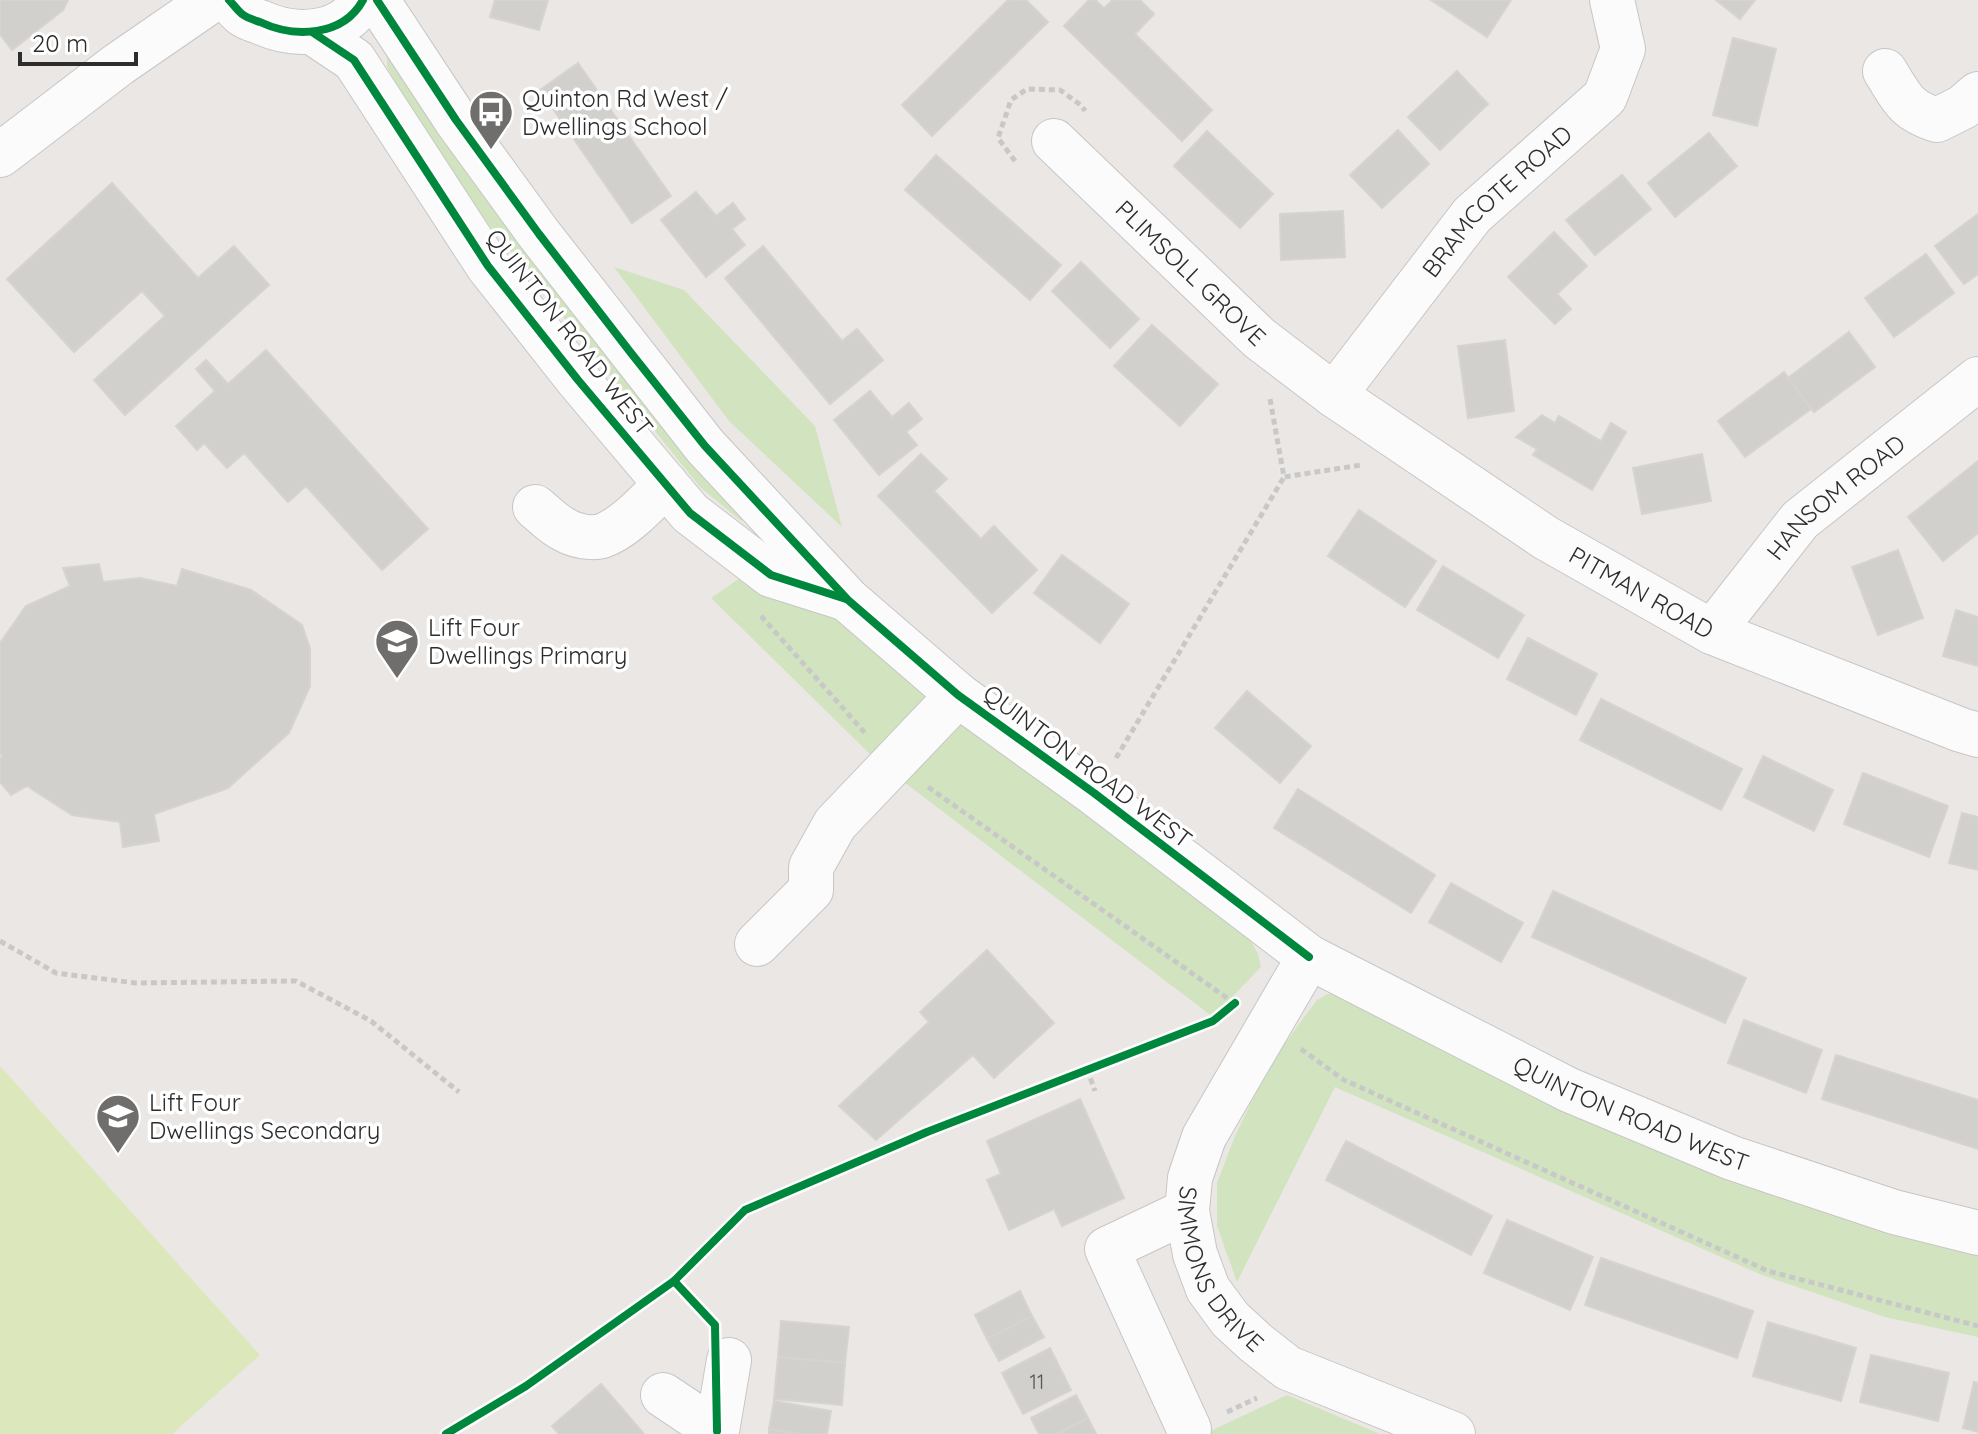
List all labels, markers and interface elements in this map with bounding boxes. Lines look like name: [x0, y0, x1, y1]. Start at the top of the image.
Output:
scale bar: [20, 16, 136, 66]
text: 20 m: [32, 28, 88, 58]
place label: Quinton Rd West / Dwellings School: [522, 83, 729, 141]
bus stop icon: Quinton Rd West / Dwellings School: [467, 88, 515, 151]
street label: BRAMCOTE ROAD: [1415, 119, 1578, 283]
street label: PLIMSOLL GROVE: [1109, 194, 1272, 352]
street label: QUINTON ROAD WEST: [480, 223, 660, 441]
street label: HANSOM ROAD: [1760, 428, 1911, 566]
street label: PITMAN ROAD: [1564, 539, 1719, 645]
place label: Lift Four Dwellings Primary: [428, 612, 627, 670]
school or university icon: Lift Four Dwellings Primary: [373, 617, 421, 680]
street label: QUINTON ROAD WEST: [978, 678, 1198, 854]
street label: QUINTON ROAD WEST: [1508, 1049, 1753, 1178]
place label: Lift Four Dwellings Secondary: [149, 1087, 380, 1145]
school or university icon: Lift Four Dwellings Secondary: [94, 1092, 142, 1155]
street label: SIMMONS DRIVE: [1171, 1185, 1270, 1358]
house number: 11: [1030, 1369, 1044, 1394]

